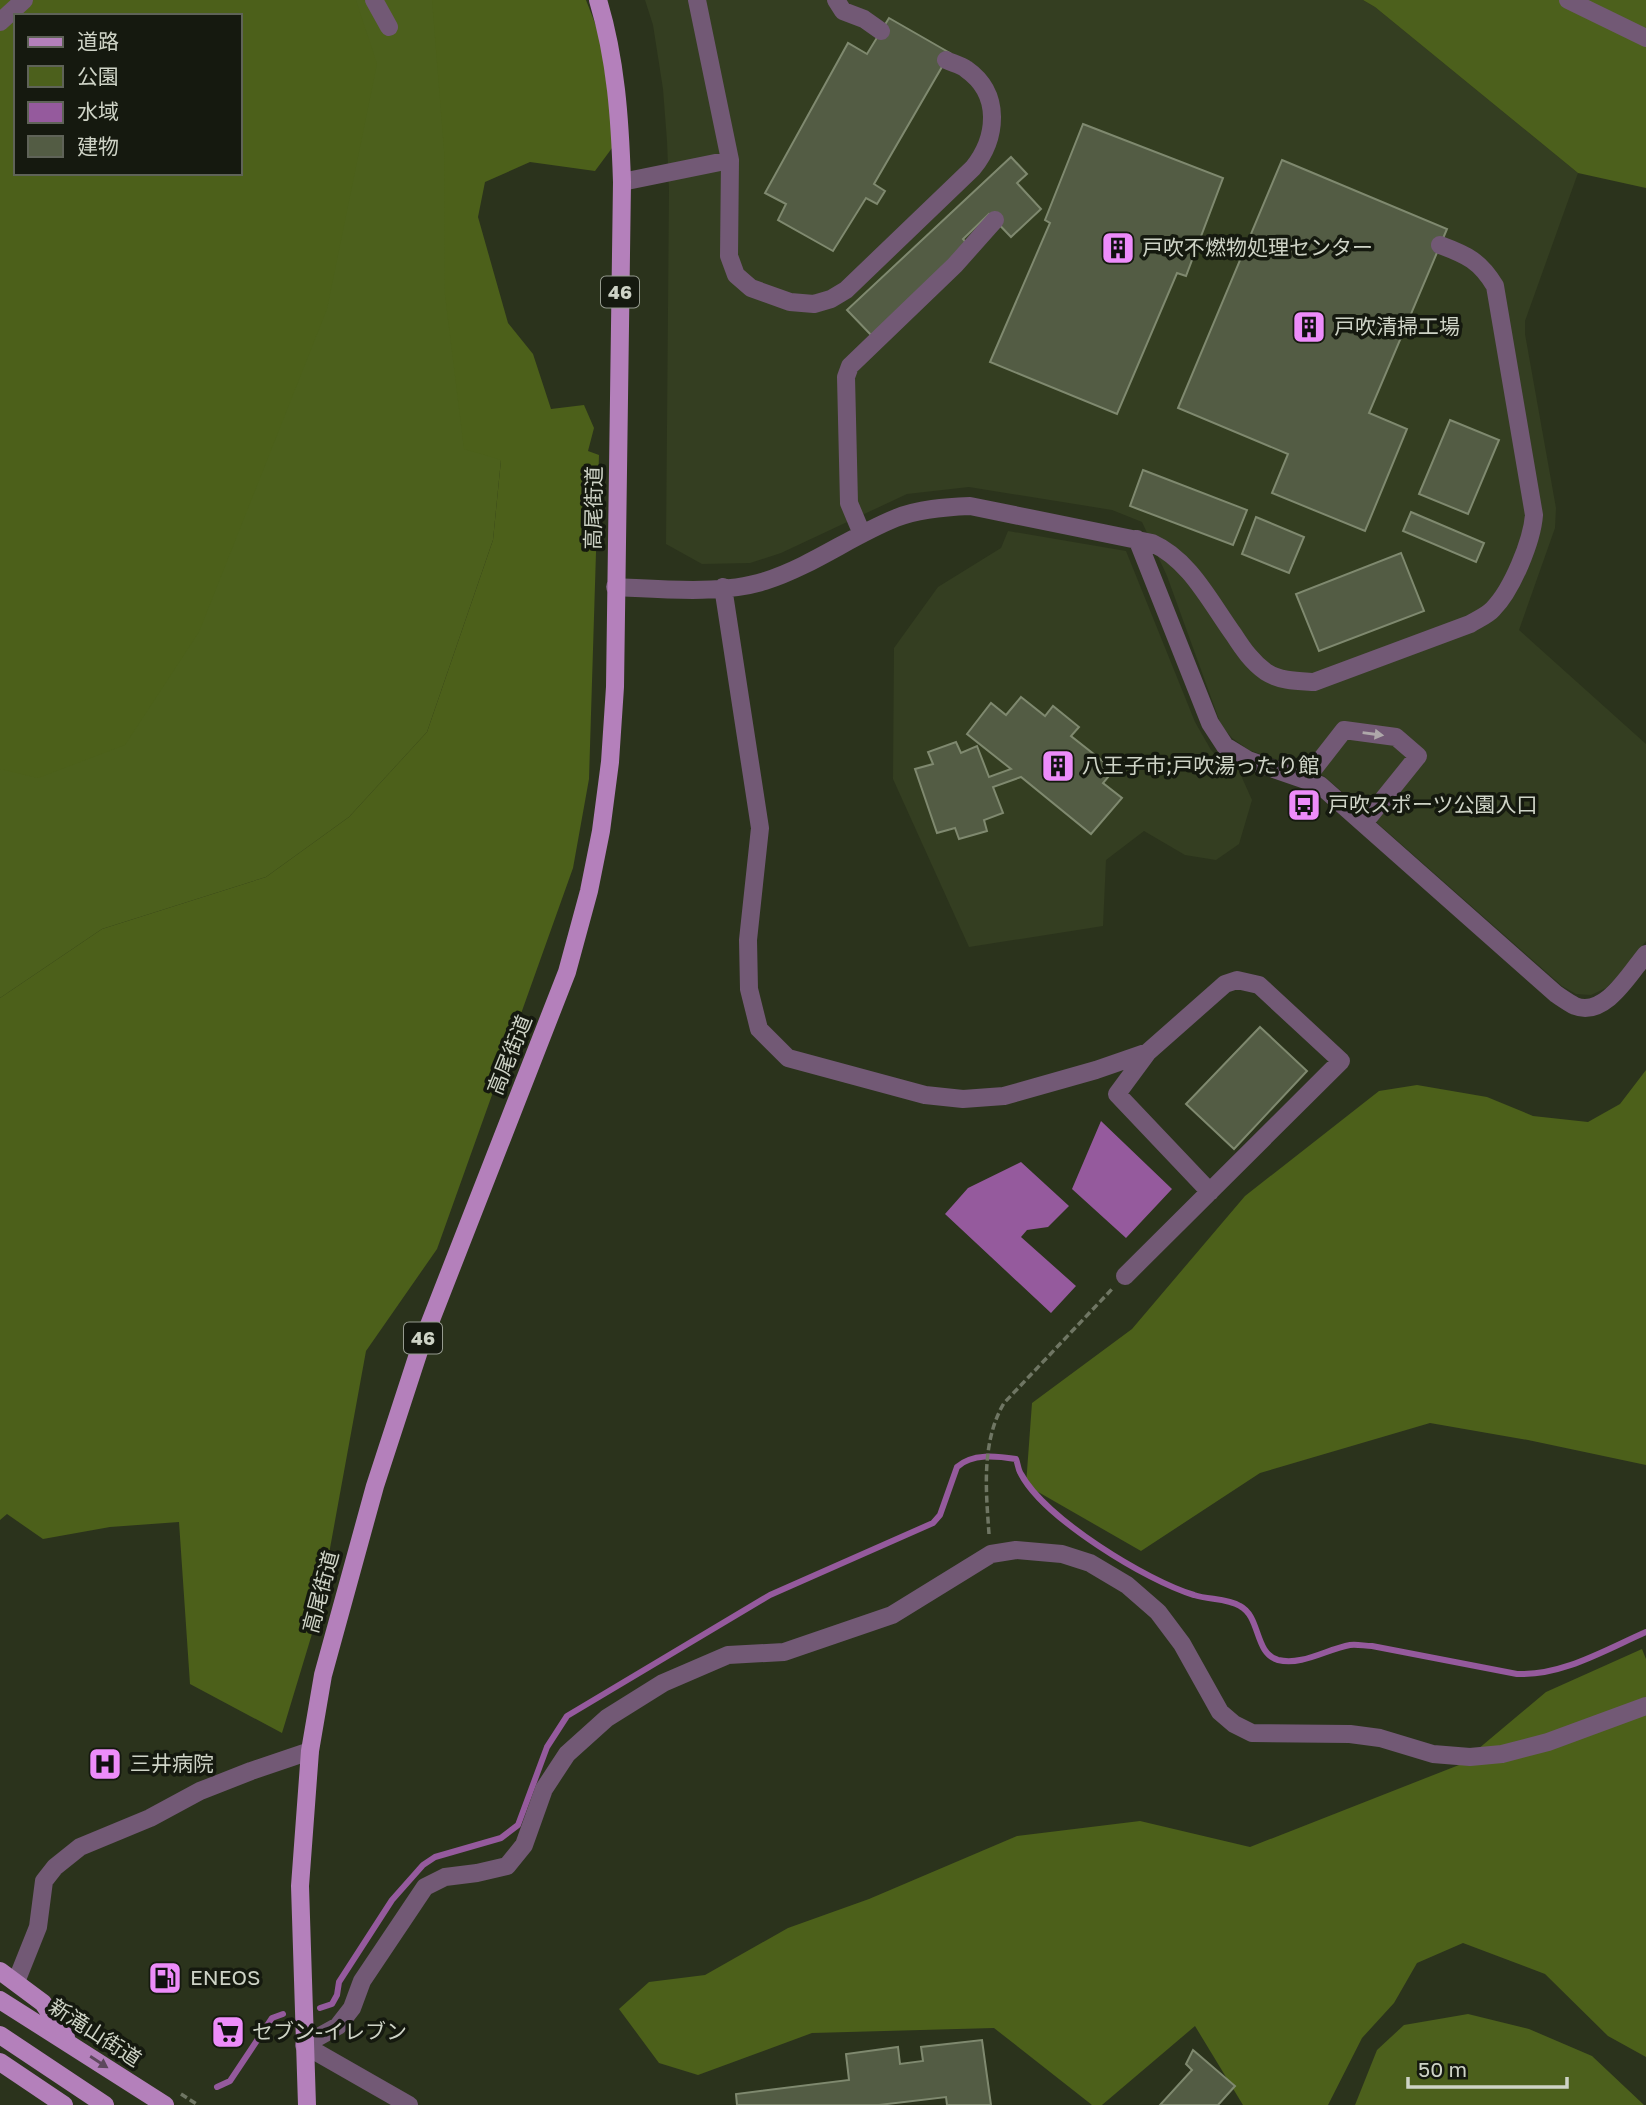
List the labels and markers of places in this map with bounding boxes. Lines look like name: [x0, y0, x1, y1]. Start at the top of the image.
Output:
building icon: 戸吹不燃物処理センター: [1099, 229, 1137, 267]
place label: 戸吹不燃物処理センター: [1142, 234, 1373, 260]
building icon: 戸吹清掃工場: [1290, 308, 1328, 346]
place label: 戸吹清掃工場: [1334, 313, 1460, 339]
building icon: 八王子市;戸吹湯ったり館: [1039, 747, 1077, 785]
place label: 八王子市;戸吹湯ったり館: [1082, 752, 1319, 778]
bus stop icon: 戸吹スポーツ公園入口: [1285, 786, 1323, 824]
place label: 戸吹スポーツ公園入口: [1328, 791, 1538, 817]
hospital icon: 三井病院: [86, 1745, 124, 1783]
place label: 三井病院: [130, 1750, 214, 1776]
fuel station icon: ENEOS: [146, 1959, 184, 1997]
place label: ENEOS: [190, 1964, 260, 1990]
supermarket icon: セブン-イレブン: [209, 2013, 247, 2051]
place label: セブン-イレブン: [252, 2018, 407, 2044]

